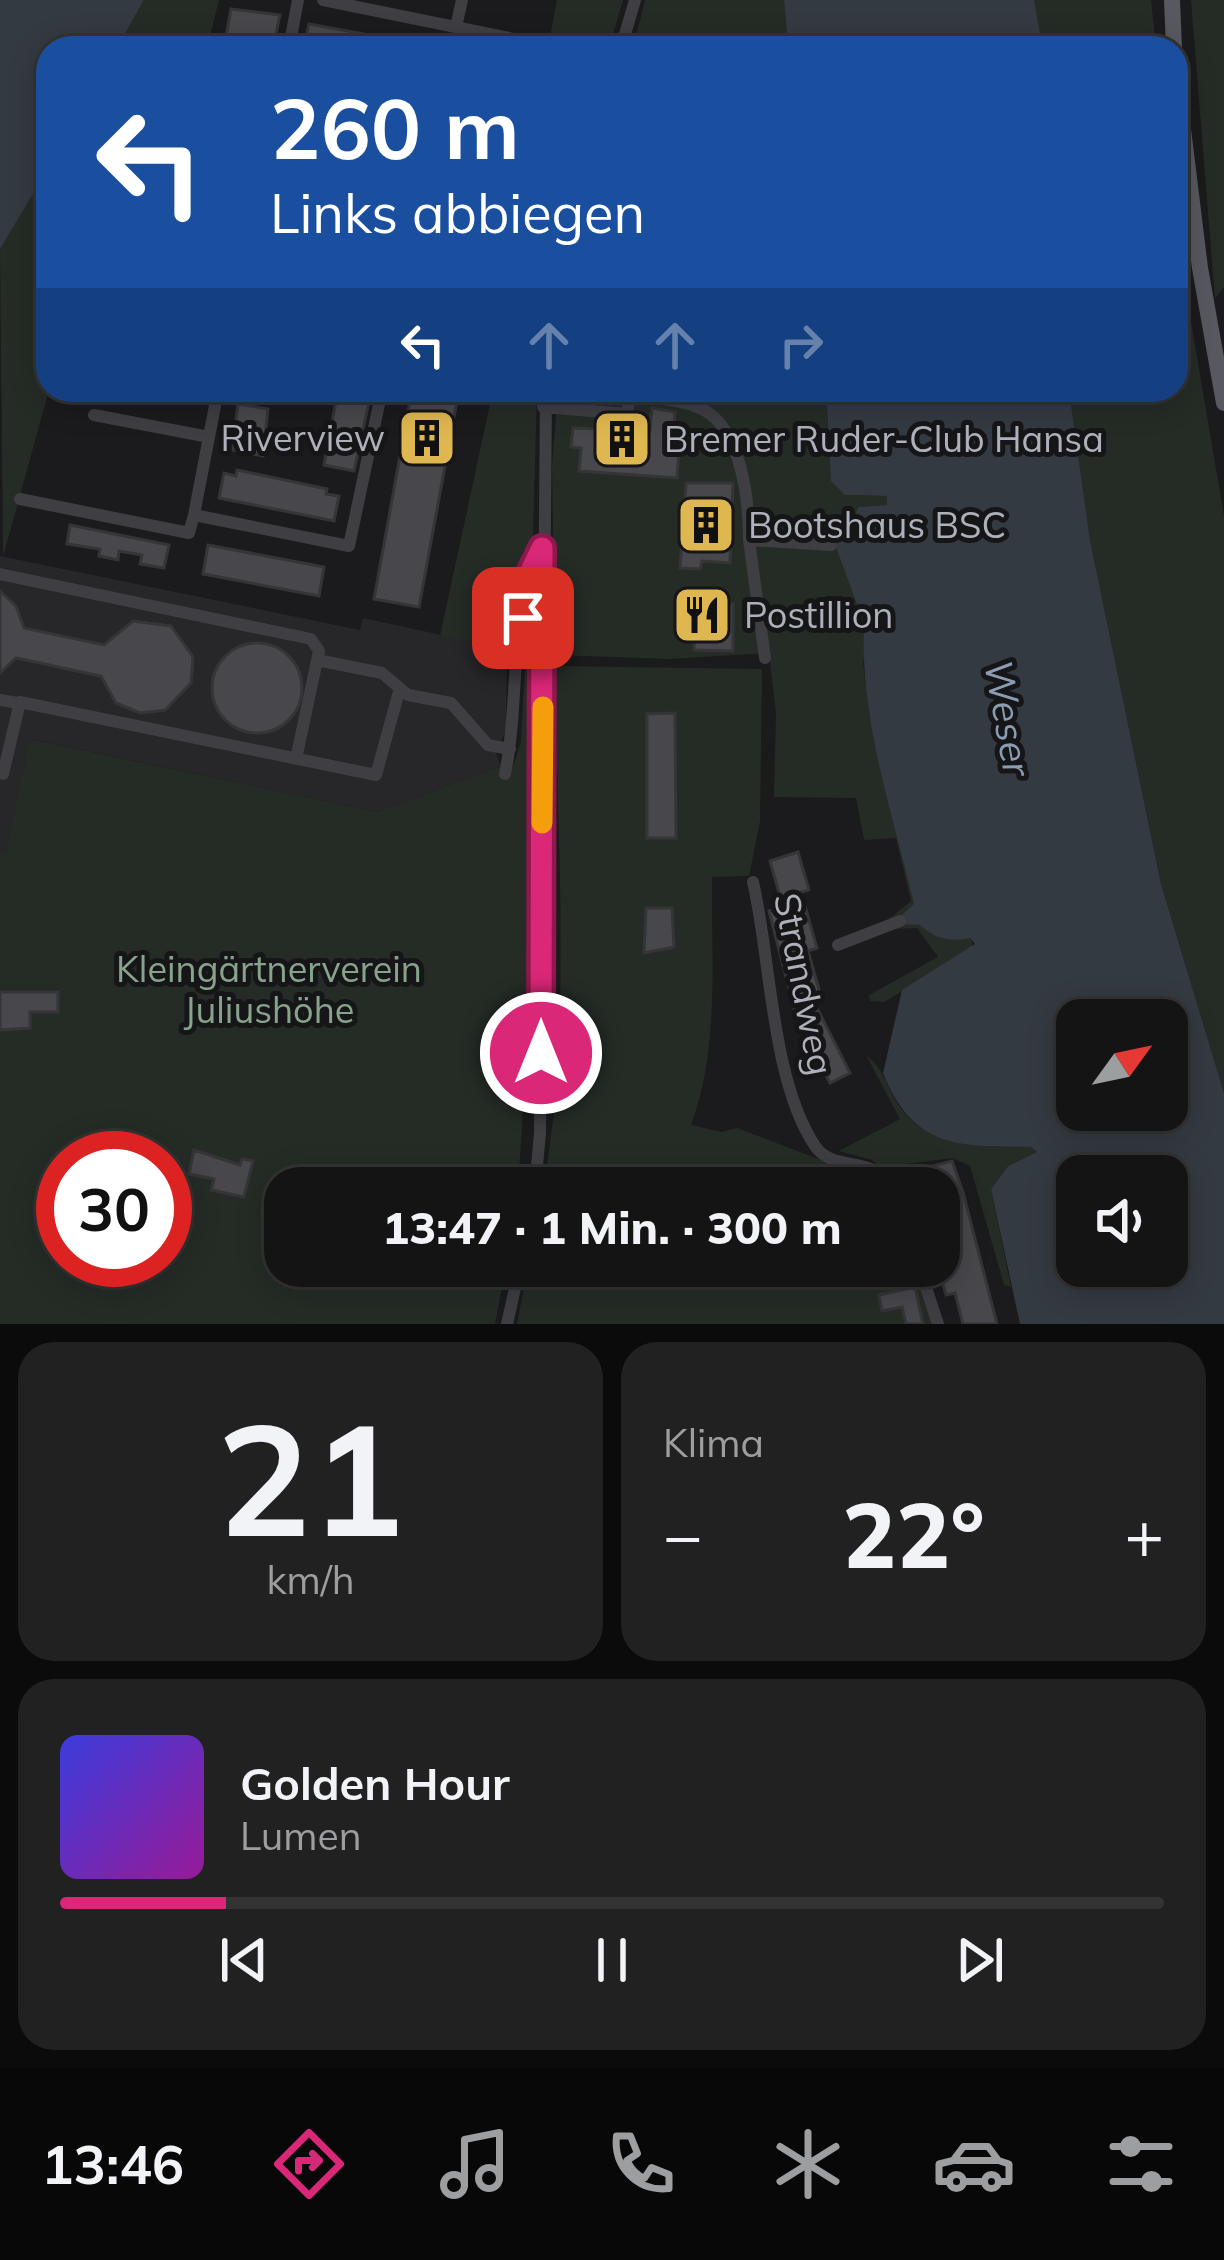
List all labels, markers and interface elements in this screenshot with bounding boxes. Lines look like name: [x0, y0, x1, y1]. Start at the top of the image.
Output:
text: 260 m: [270, 75, 520, 180]
icon: left: [72, 84, 228, 240]
text: Links abbiegen: [270, 179, 645, 247]
icon: left: [390, 312, 456, 378]
icon: ahead: [516, 312, 582, 378]
icon: ahead: [642, 312, 708, 378]
icon: right: [768, 312, 834, 378]
building icon: Riverview: [396, 407, 458, 469]
building icon: Bremer Ruder-Club Hansa: [591, 408, 653, 470]
place label: Riverview: [221, 415, 385, 460]
place label: Bremer Ruder-Club Hansa: [664, 416, 1104, 461]
building icon: Bootshaus BSC: [675, 494, 737, 556]
place label: Bootshaus BSC: [748, 502, 1006, 547]
pin: [472, 567, 574, 669]
restaurant icon: Postillion: [671, 584, 733, 646]
icon: arrive: [490, 585, 556, 651]
place label: Postillion: [744, 592, 893, 637]
water label: Weser: [974, 656, 1043, 782]
street label: Strandweg: [765, 889, 844, 1079]
park label: Kleingärtnerverein Juliushöhe: [116, 946, 422, 1032]
position arrow: [478, 990, 604, 1116]
north arrow: [1056, 999, 1188, 1131]
map controls: [1056, 999, 1188, 1287]
speed limit sign: 30: [36, 1131, 192, 1287]
button: sound: [1056, 1155, 1188, 1287]
text: 13:47 · 1 Min. · 300 m: [382, 1199, 842, 1255]
text: 21: [217, 1379, 404, 1575]
text: Klima: [663, 1418, 764, 1467]
text: 22°: [842, 1478, 985, 1591]
text: −: [663, 1493, 703, 1576]
text: +: [1124, 1493, 1164, 1576]
text: km/h: [266, 1555, 355, 1604]
text: Golden Hour: [240, 1755, 510, 1811]
text: Lumen: [240, 1811, 362, 1860]
icon: previous: [211, 1927, 277, 1993]
icon: pause: [579, 1927, 645, 1993]
icon: next: [947, 1927, 1013, 1993]
icon: directions: [267, 2122, 351, 2206]
icon: music: [433, 2122, 517, 2206]
icon: phone: [599, 2122, 683, 2206]
icon: climate: [766, 2122, 850, 2206]
icon: car: [932, 2122, 1016, 2206]
icon: filters: [1099, 2122, 1183, 2206]
text: 13:46: [41, 2130, 184, 2198]

